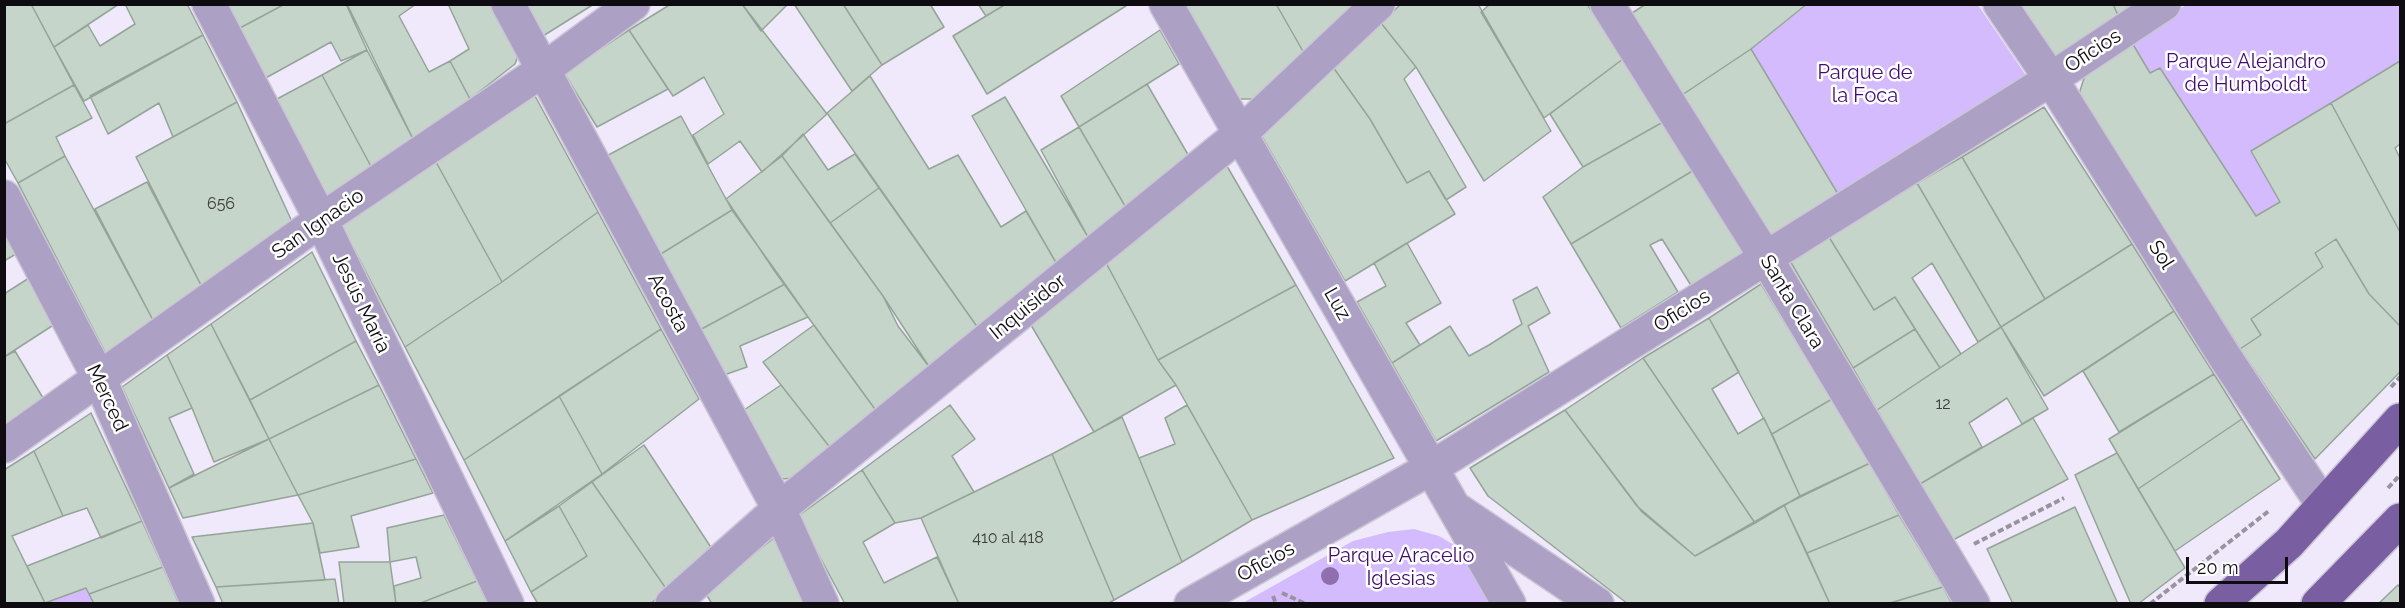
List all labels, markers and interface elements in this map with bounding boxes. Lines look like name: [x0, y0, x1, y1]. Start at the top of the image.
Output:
street label: Oficios: [2060, 24, 2126, 78]
park label: Parque Alejandro de Humboldt: [2166, 50, 2326, 97]
park label: Parque de la Foca: [1817, 61, 1913, 108]
street label: San Ignacio: [267, 184, 369, 264]
house number: 656: [207, 194, 235, 214]
street label: Sol: [2143, 236, 2179, 274]
street label: Jesús María: [327, 249, 395, 357]
street label: Santa Clara: [1755, 251, 1829, 353]
street label: Acosta: [643, 269, 693, 337]
street label: Inquisidor: [985, 269, 1071, 345]
street label: Luz: [1318, 284, 1356, 324]
street label: Oficios: [1649, 284, 1715, 338]
street label: Merced: [81, 361, 133, 435]
house number: 12: [1935, 394, 1951, 414]
house number: 410 al 418: [972, 528, 1044, 548]
street label: Oficios: [1233, 536, 1299, 588]
park label: Parque Aracelio Iglesias: [1328, 544, 1474, 591]
scale bar: [2189, 545, 2291, 583]
text: 20 m: [2197, 557, 2239, 578]

